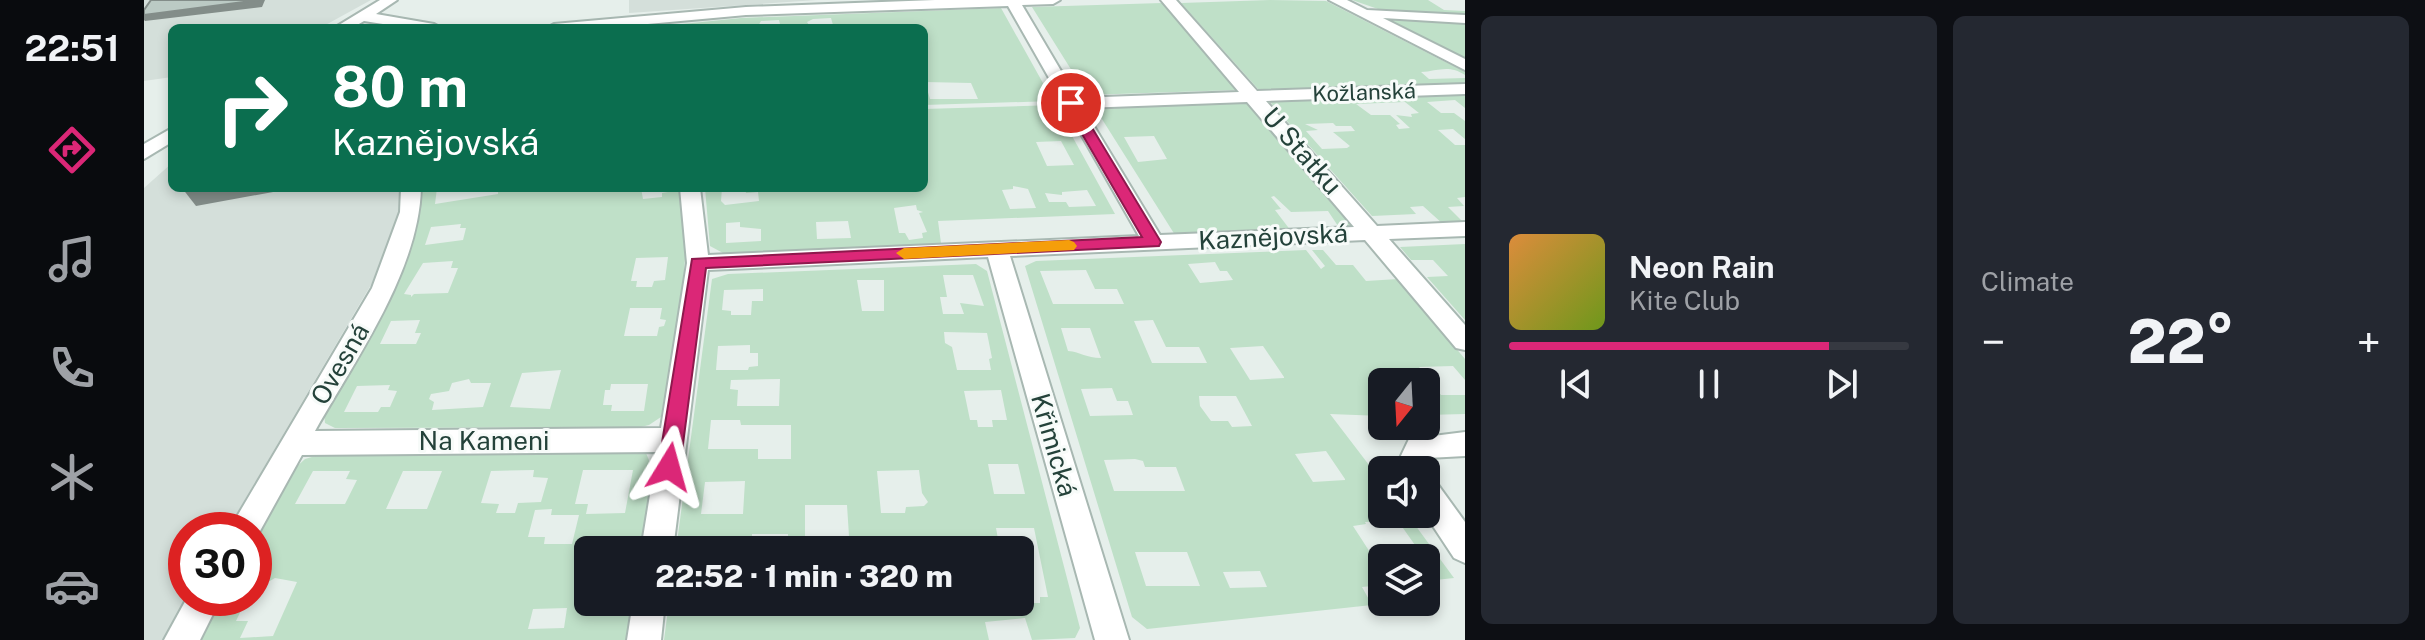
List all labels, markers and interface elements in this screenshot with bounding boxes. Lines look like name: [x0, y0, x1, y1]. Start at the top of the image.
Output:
text: 22:51: [24, 27, 120, 69]
text: 80 m: [332, 54, 468, 120]
icon: right: [200, 56, 304, 160]
pin: [1037, 69, 1105, 137]
street label: Kožlanská: [1312, 77, 1416, 107]
icon: arrive: [1049, 81, 1093, 125]
street label: U Statku: [1256, 101, 1348, 200]
text: Kaznějovská: [332, 121, 540, 163]
icon: directions: [44, 122, 100, 178]
street label: Kaznějovská: [1197, 217, 1349, 256]
icon: music: [44, 231, 100, 287]
text: Neon Rain: [1629, 249, 1775, 285]
text: Climate: [1981, 266, 2074, 297]
text: Kite Club: [1629, 285, 1740, 316]
text: 22°: [2127, 306, 2235, 377]
text: −: [1981, 316, 2005, 368]
text: +: [2357, 316, 2381, 368]
street label: Ovesná: [304, 317, 375, 410]
icon: phone: [44, 340, 100, 396]
icon: previous: [1554, 362, 1598, 406]
icon: pause: [1687, 362, 1731, 406]
icon: next: [1820, 362, 1864, 406]
north arrow: [1368, 368, 1440, 440]
map controls: [1368, 368, 1440, 616]
street label: Křimická: [1025, 390, 1084, 500]
street label: Na Kameni: [419, 425, 549, 456]
position arrow: [627, 425, 711, 509]
icon: climate: [44, 449, 100, 505]
button: sound: [1368, 456, 1440, 528]
speed limit sign: 30: [168, 512, 272, 616]
button: layers: [1368, 544, 1440, 616]
icon: car: [44, 558, 100, 614]
text: 22:52 · 1 min · 320 m: [655, 558, 953, 594]

